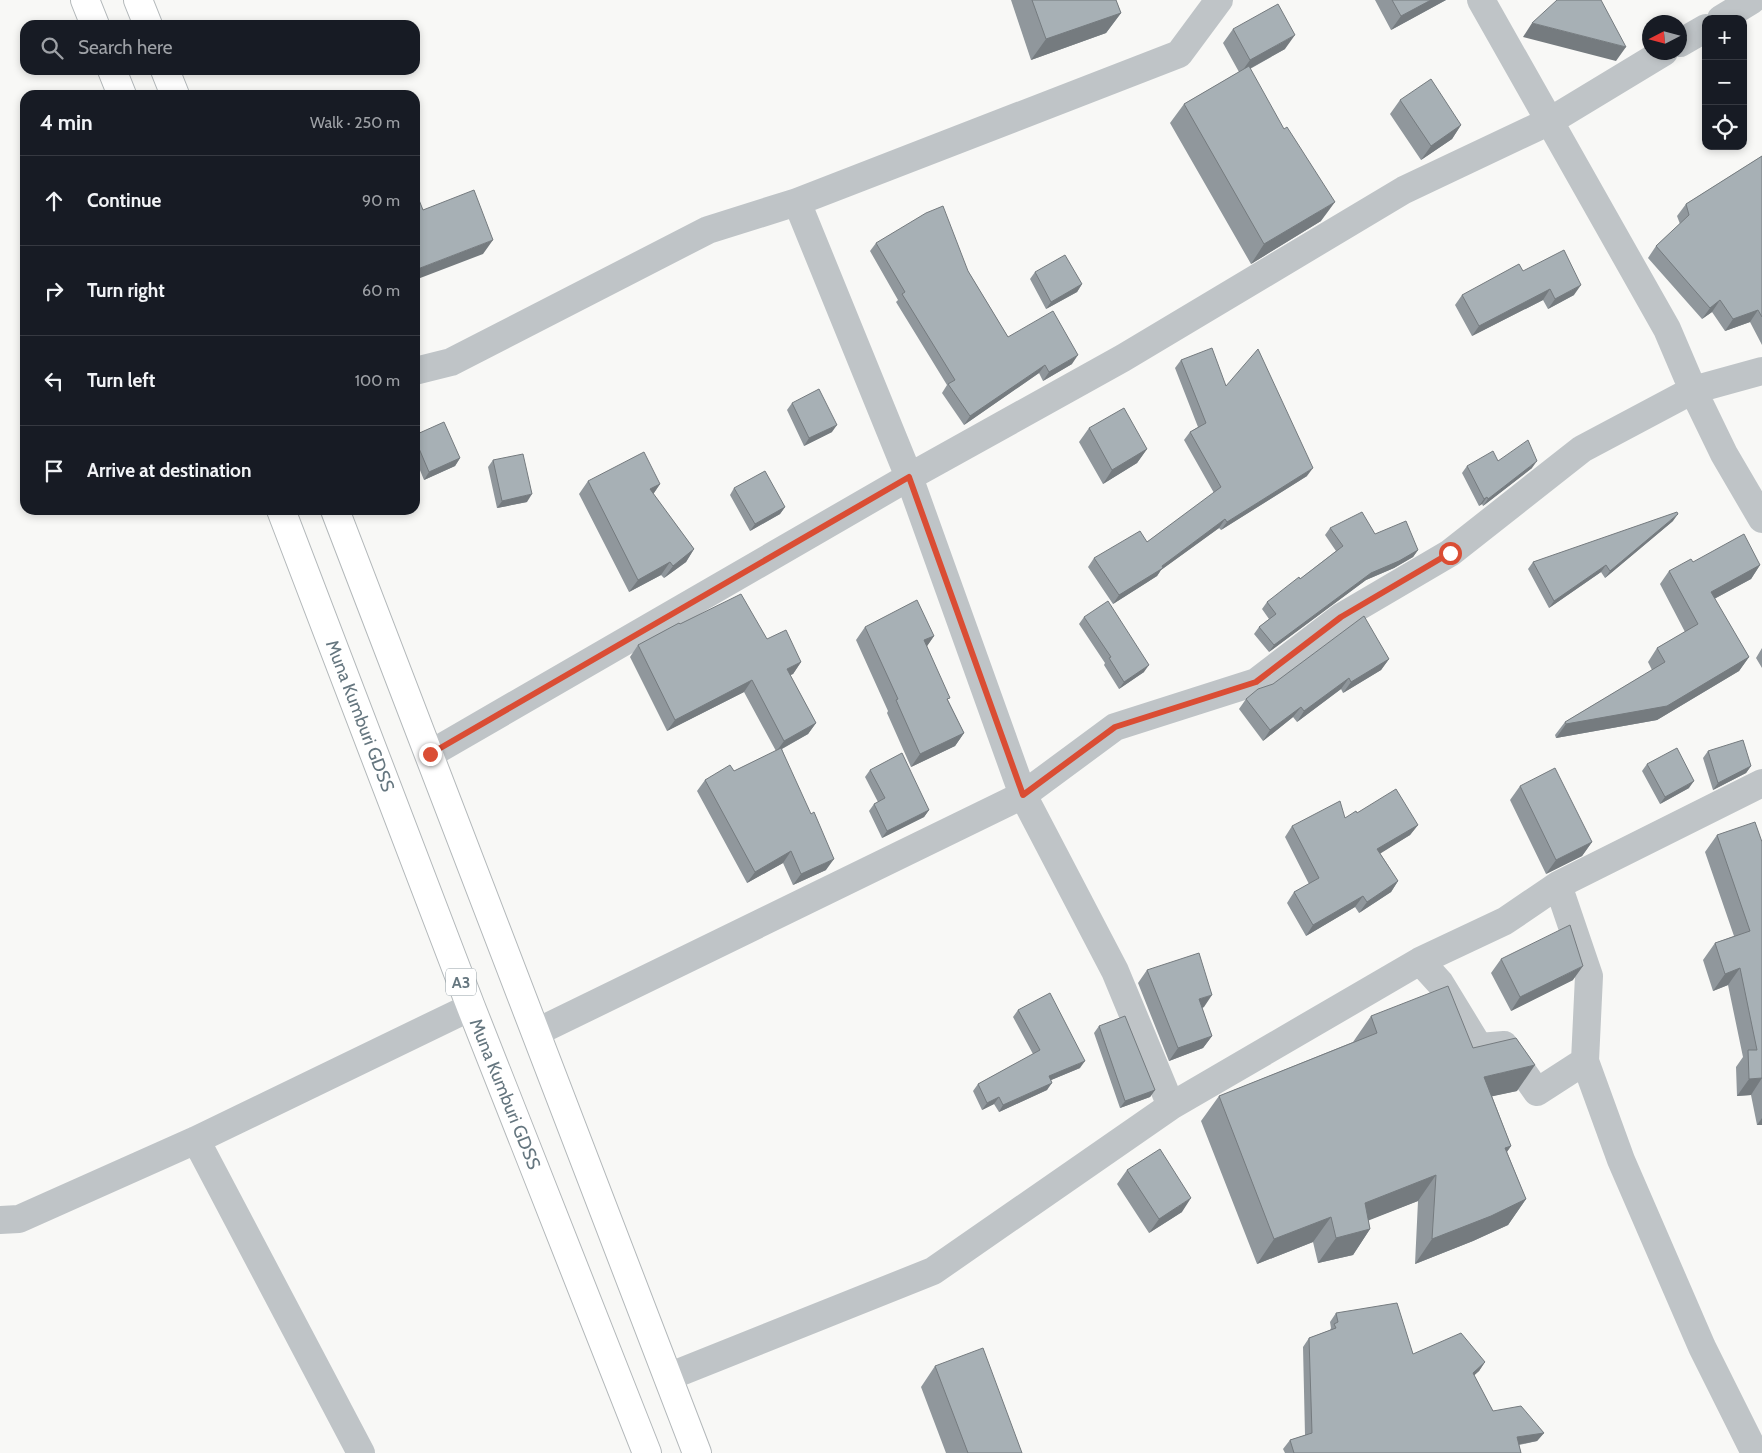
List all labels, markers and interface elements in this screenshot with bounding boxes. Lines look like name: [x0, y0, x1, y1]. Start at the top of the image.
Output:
north arrow: [1642, 15, 1687, 60]
map controls: [1702, 15, 1747, 150]
button: +: [1702, 15, 1747, 60]
search box: [20, 20, 420, 75]
icon: search: [38, 34, 66, 62]
text: Search here: [78, 36, 172, 59]
button: −: [1702, 60, 1747, 105]
button: locate: [1702, 105, 1747, 150]
text: 4 min: [40, 110, 93, 135]
text: Walk · 250 m: [310, 113, 400, 132]
icon: ahead: [40, 187, 68, 215]
text: Continue: [87, 189, 161, 212]
text: 90 m: [362, 191, 400, 210]
icon: right: [40, 277, 68, 305]
text: Turn right: [87, 279, 165, 302]
text: 60 m: [362, 281, 400, 300]
icon: left: [40, 367, 68, 395]
text: Turn left: [87, 369, 155, 392]
text: 100 m: [355, 371, 400, 390]
icon: arrive: [40, 457, 68, 485]
text: Arrive at destination: [87, 459, 251, 482]
route start: [1439, 542, 1462, 565]
street label: Muna Kumburi GDSS: [321, 637, 399, 795]
route end: [419, 743, 442, 766]
road number: A3: [446, 969, 476, 996]
street label: Muna Kumburi GDSS: [465, 1015, 545, 1173]

